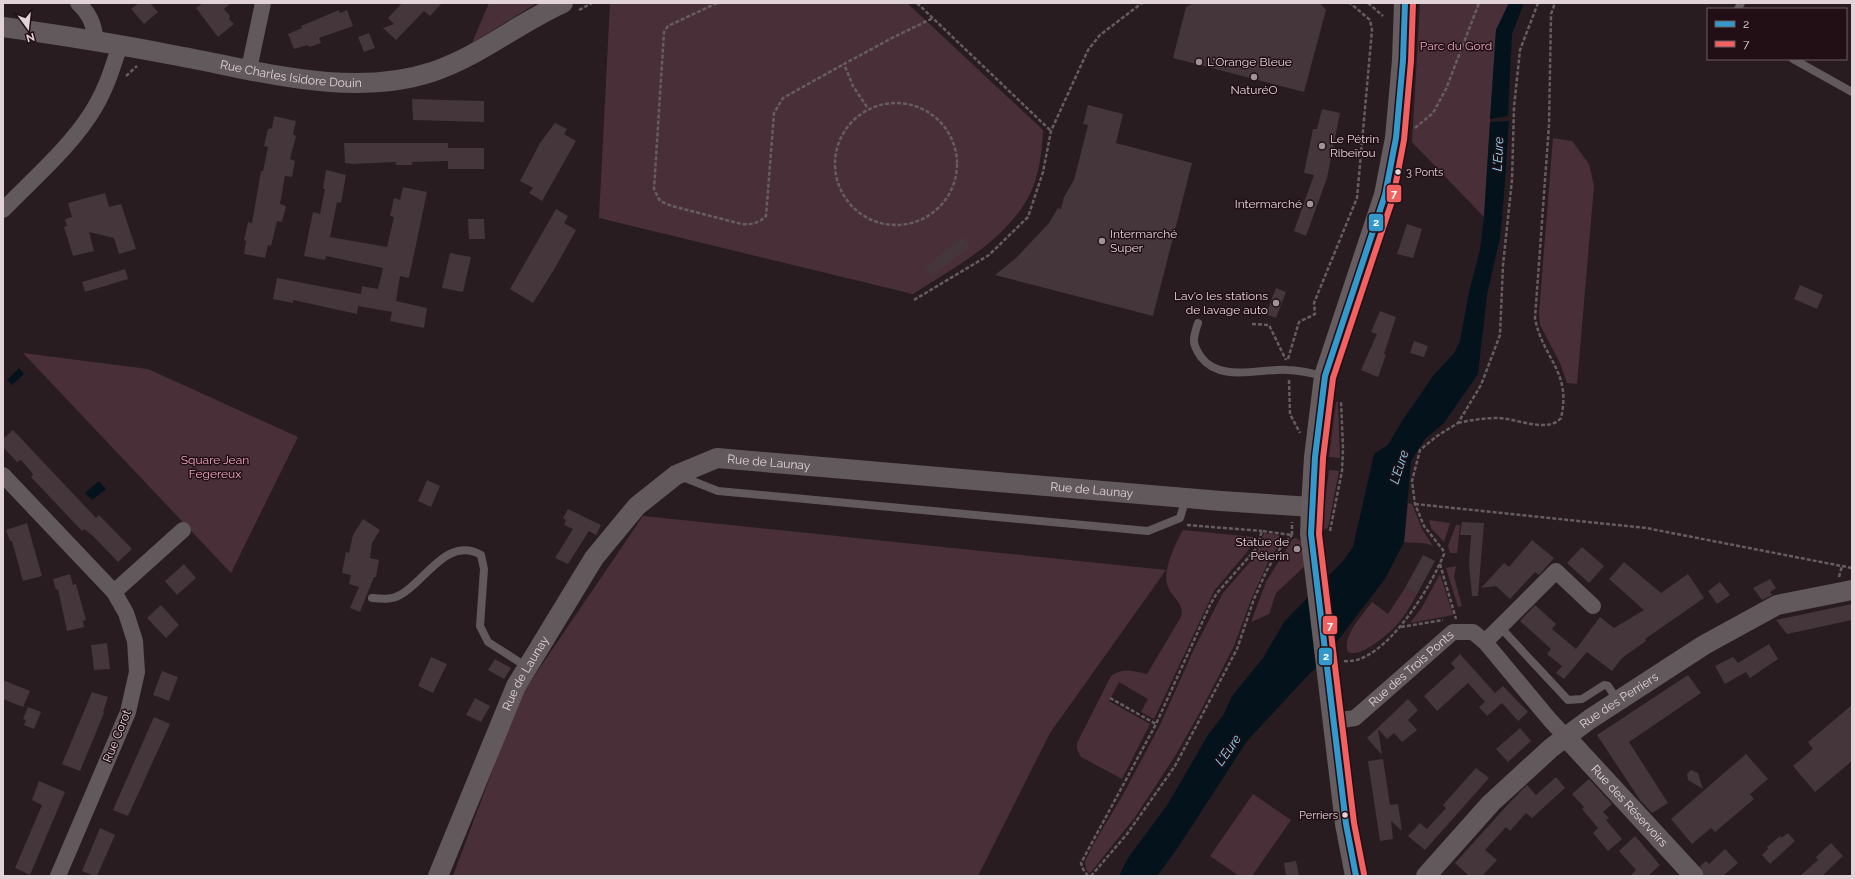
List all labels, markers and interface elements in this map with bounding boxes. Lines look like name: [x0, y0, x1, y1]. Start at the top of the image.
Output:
north arrow: [8, 8, 48, 48]
legend: [1707, 8, 1847, 60]
text: 2: [1743, 17, 1749, 31]
text: N: [25, 30, 36, 45]
text: 7: [1743, 37, 1750, 51]
park label: Parc du Gord: [1420, 39, 1492, 53]
place label: L'Orange Bleue: [1207, 55, 1292, 69]
street label: Rue Charles Isidore Douin: [219, 57, 362, 90]
marker: L'Orange Bleue: [1194, 57, 1204, 67]
marker: NaturéO: [1249, 72, 1259, 82]
place label: NaturéO: [1231, 83, 1277, 97]
place label: Le Pétrin Ribeïrou: [1330, 132, 1379, 160]
water label: L'Eure: [1490, 136, 1506, 172]
marker: Le Pétrin Ribeïrou: [1317, 141, 1327, 151]
place label: 3 Ponts: [1406, 166, 1443, 179]
marker: 3 Ponts: [1393, 167, 1403, 177]
line badge: 7: [1386, 184, 1402, 203]
text: 7: [1391, 187, 1398, 200]
place label: Intermarché: [1235, 197, 1302, 211]
marker: Intermarché: [1305, 199, 1315, 209]
line badge: 2: [1368, 213, 1384, 232]
text: 2: [1373, 216, 1379, 229]
place label: Intermarché Super: [1110, 227, 1177, 255]
marker: Intermarché Super: [1097, 236, 1107, 246]
place label: Lav'o les stations de lavage auto: [1174, 289, 1268, 317]
marker: Lav'o les stations de lavage auto: [1271, 298, 1281, 308]
water label: L'Eure: [1387, 448, 1411, 486]
street label: Rue de Launay: [727, 452, 811, 473]
park label: Square Jean Fegereux: [181, 453, 249, 481]
street label: Rue de Launay: [1050, 479, 1134, 501]
place label: Statue de Pélerin: [1236, 535, 1289, 563]
marker: Statue de Pélerin: [1292, 544, 1302, 554]
line badge: 7: [1322, 615, 1338, 635]
text: 7: [1327, 619, 1334, 632]
street label: Rue des Trois Ponts: [1366, 628, 1457, 710]
street label: Rue de Launay: [500, 633, 552, 713]
line badge: 2: [1318, 647, 1333, 666]
text: 2: [1323, 650, 1329, 663]
street label: Rue des Perriers: [1577, 670, 1661, 731]
street label: Rue Corot: [100, 708, 134, 764]
water label: L'Eure: [1212, 732, 1244, 768]
street label: Rue des Réservoirs: [1588, 762, 1671, 850]
place label: Perriers: [1299, 809, 1338, 822]
marker: Perriers: [1340, 810, 1350, 820]

